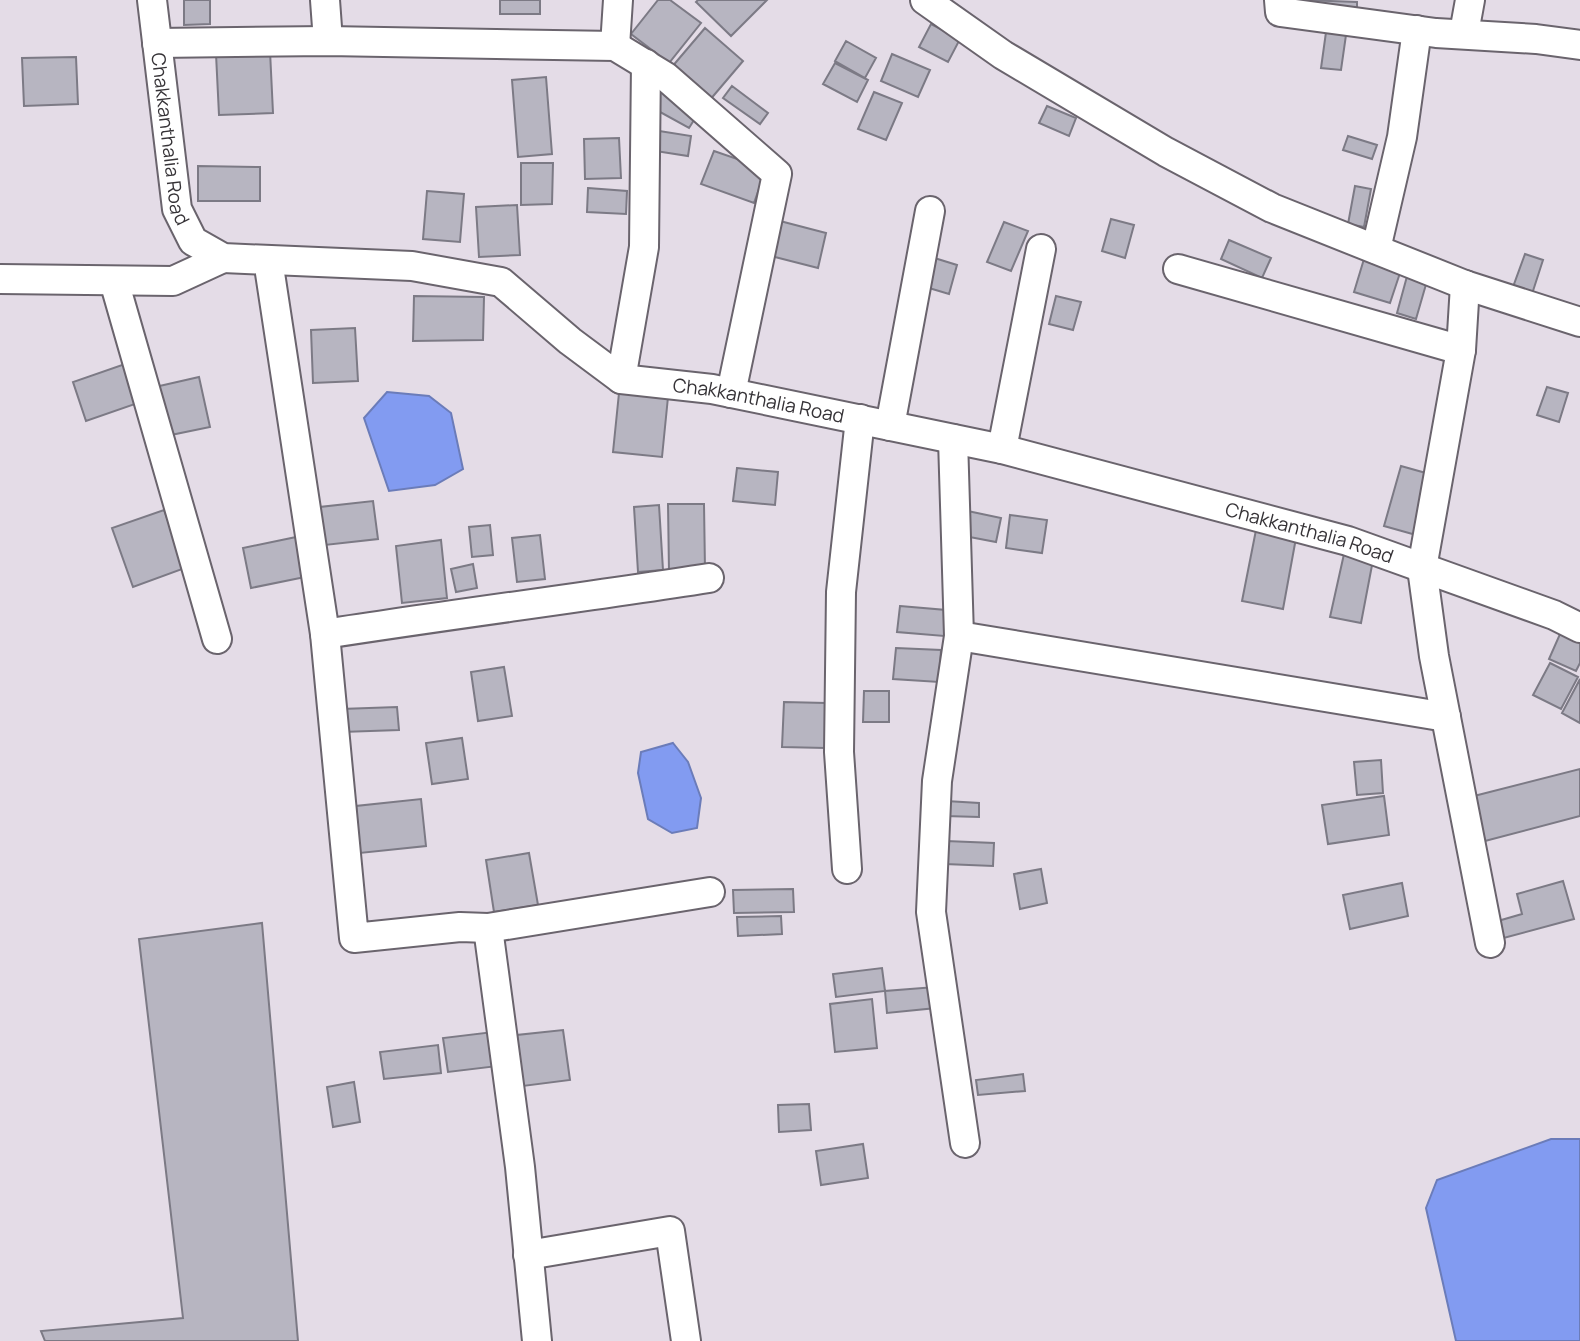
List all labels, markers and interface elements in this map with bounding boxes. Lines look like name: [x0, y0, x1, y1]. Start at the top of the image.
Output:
street label: Chakkanthalia Road: [145, 51, 196, 230]
street label: Chakkanthalia Road: [672, 372, 847, 429]
street label: Chakkanthalia Road: [1222, 496, 1397, 569]

